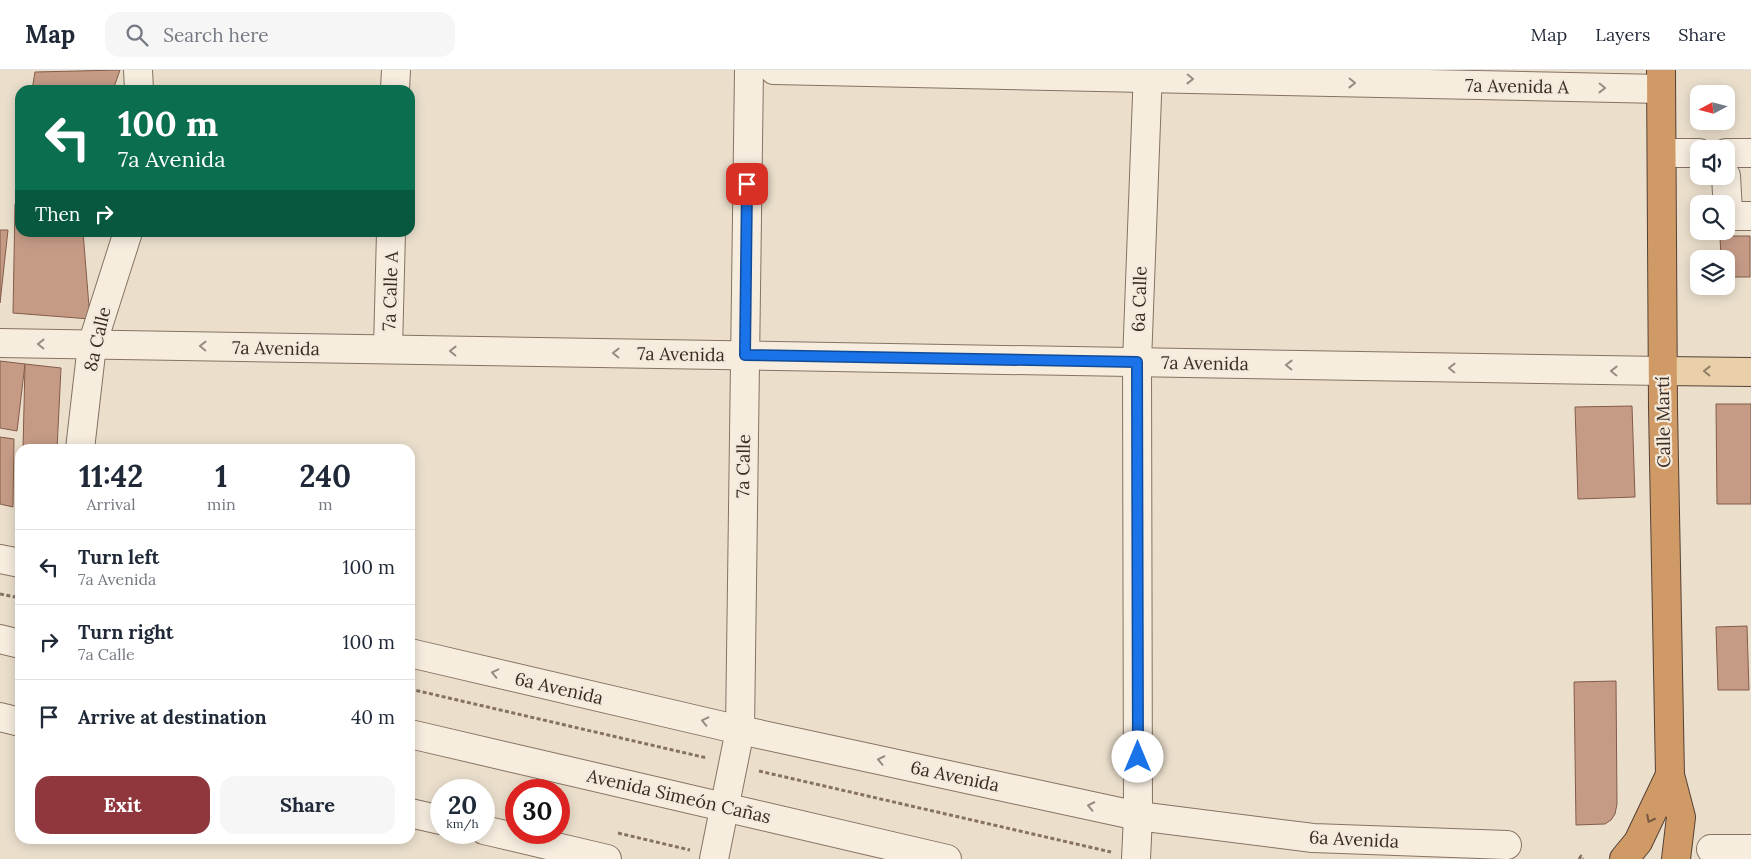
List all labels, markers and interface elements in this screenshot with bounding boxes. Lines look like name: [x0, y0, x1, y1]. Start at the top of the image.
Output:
search box: [105, 12, 455, 57]
text: Map: [25, 19, 75, 50]
icon: search: [123, 21, 151, 49]
text: Search here: [163, 23, 269, 47]
text: Map: [1531, 23, 1567, 46]
text: Layers: [1595, 23, 1650, 46]
text: Share: [1678, 23, 1726, 46]
one-way arrow: [1186, 74, 1194, 84]
street label: 7a Avenida A: [1465, 74, 1570, 98]
one-way arrow: [1349, 78, 1357, 88]
one-way arrow: [1599, 83, 1607, 93]
north arrow: [1690, 85, 1735, 130]
map controls: [1690, 85, 1735, 295]
text: 100 m: [118, 101, 218, 146]
icon: left: [35, 105, 100, 170]
button: sound: [1690, 140, 1735, 185]
text: 7a Avenida: [118, 145, 226, 173]
pin: [726, 163, 768, 205]
icon: arrive: [733, 170, 761, 198]
button: search: [1690, 195, 1735, 240]
icon: right: [90, 200, 118, 228]
text: Then: [35, 202, 80, 226]
street label: 7a Calle A: [377, 250, 403, 331]
button: layers: [1690, 250, 1735, 295]
street label: 6a Calle: [1126, 265, 1152, 332]
street label: 8a Calle: [78, 304, 116, 374]
street label: 7a Avenida: [232, 336, 320, 360]
one-way arrow: [37, 338, 45, 349]
one-way arrow: [199, 341, 206, 351]
street label: 7a Avenida: [637, 342, 725, 366]
one-way arrow: [449, 345, 457, 356]
one-way arrow: [611, 348, 619, 358]
street label: 7a Avenida: [1161, 351, 1249, 375]
one-way arrow: [1285, 359, 1293, 370]
one-way arrow: [1447, 362, 1455, 373]
one-way arrow: [1610, 365, 1618, 376]
one-way arrow: [1703, 366, 1710, 376]
street label: Calle Martí: [1651, 376, 1675, 468]
street label: 7a Calle: [731, 434, 755, 498]
text: 11:42: [79, 457, 143, 495]
text: 1: [215, 457, 227, 495]
text: 240: [300, 457, 351, 495]
text: Arrival: [87, 494, 136, 514]
text: min: [207, 494, 236, 514]
text: m: [318, 494, 332, 514]
text: Turn left: [78, 545, 159, 569]
icon: left: [35, 553, 63, 581]
text: 100 m: [343, 555, 395, 579]
text: 7a Avenida: [78, 569, 156, 589]
text: Turn right: [78, 620, 174, 644]
icon: right: [35, 628, 63, 656]
text: 100 m: [343, 630, 395, 654]
text: 7a Calle: [78, 644, 135, 664]
street label: 6a Avenida: [512, 667, 606, 709]
one-way arrow: [491, 668, 500, 679]
icon: arrive: [35, 703, 63, 731]
text: Arrive at destination: [78, 705, 267, 729]
text: 40 m: [351, 705, 395, 729]
one-way arrow: [700, 716, 709, 727]
position arrow: [1111, 730, 1163, 782]
one-way arrow: [876, 755, 885, 766]
street label: 6a Avenida: [909, 755, 1001, 797]
street label: Avenida Simeón Cañas: [584, 763, 773, 828]
button: Exit: [35, 776, 210, 834]
button: Share: [220, 776, 395, 834]
speed limit sign: 30: [505, 779, 570, 844]
text: 20: [448, 789, 477, 821]
one-way arrow: [1086, 801, 1095, 811]
one-way arrow: [1646, 814, 1656, 823]
text: km/h: [446, 816, 479, 831]
street label: 6a Avenida: [1308, 825, 1400, 853]

